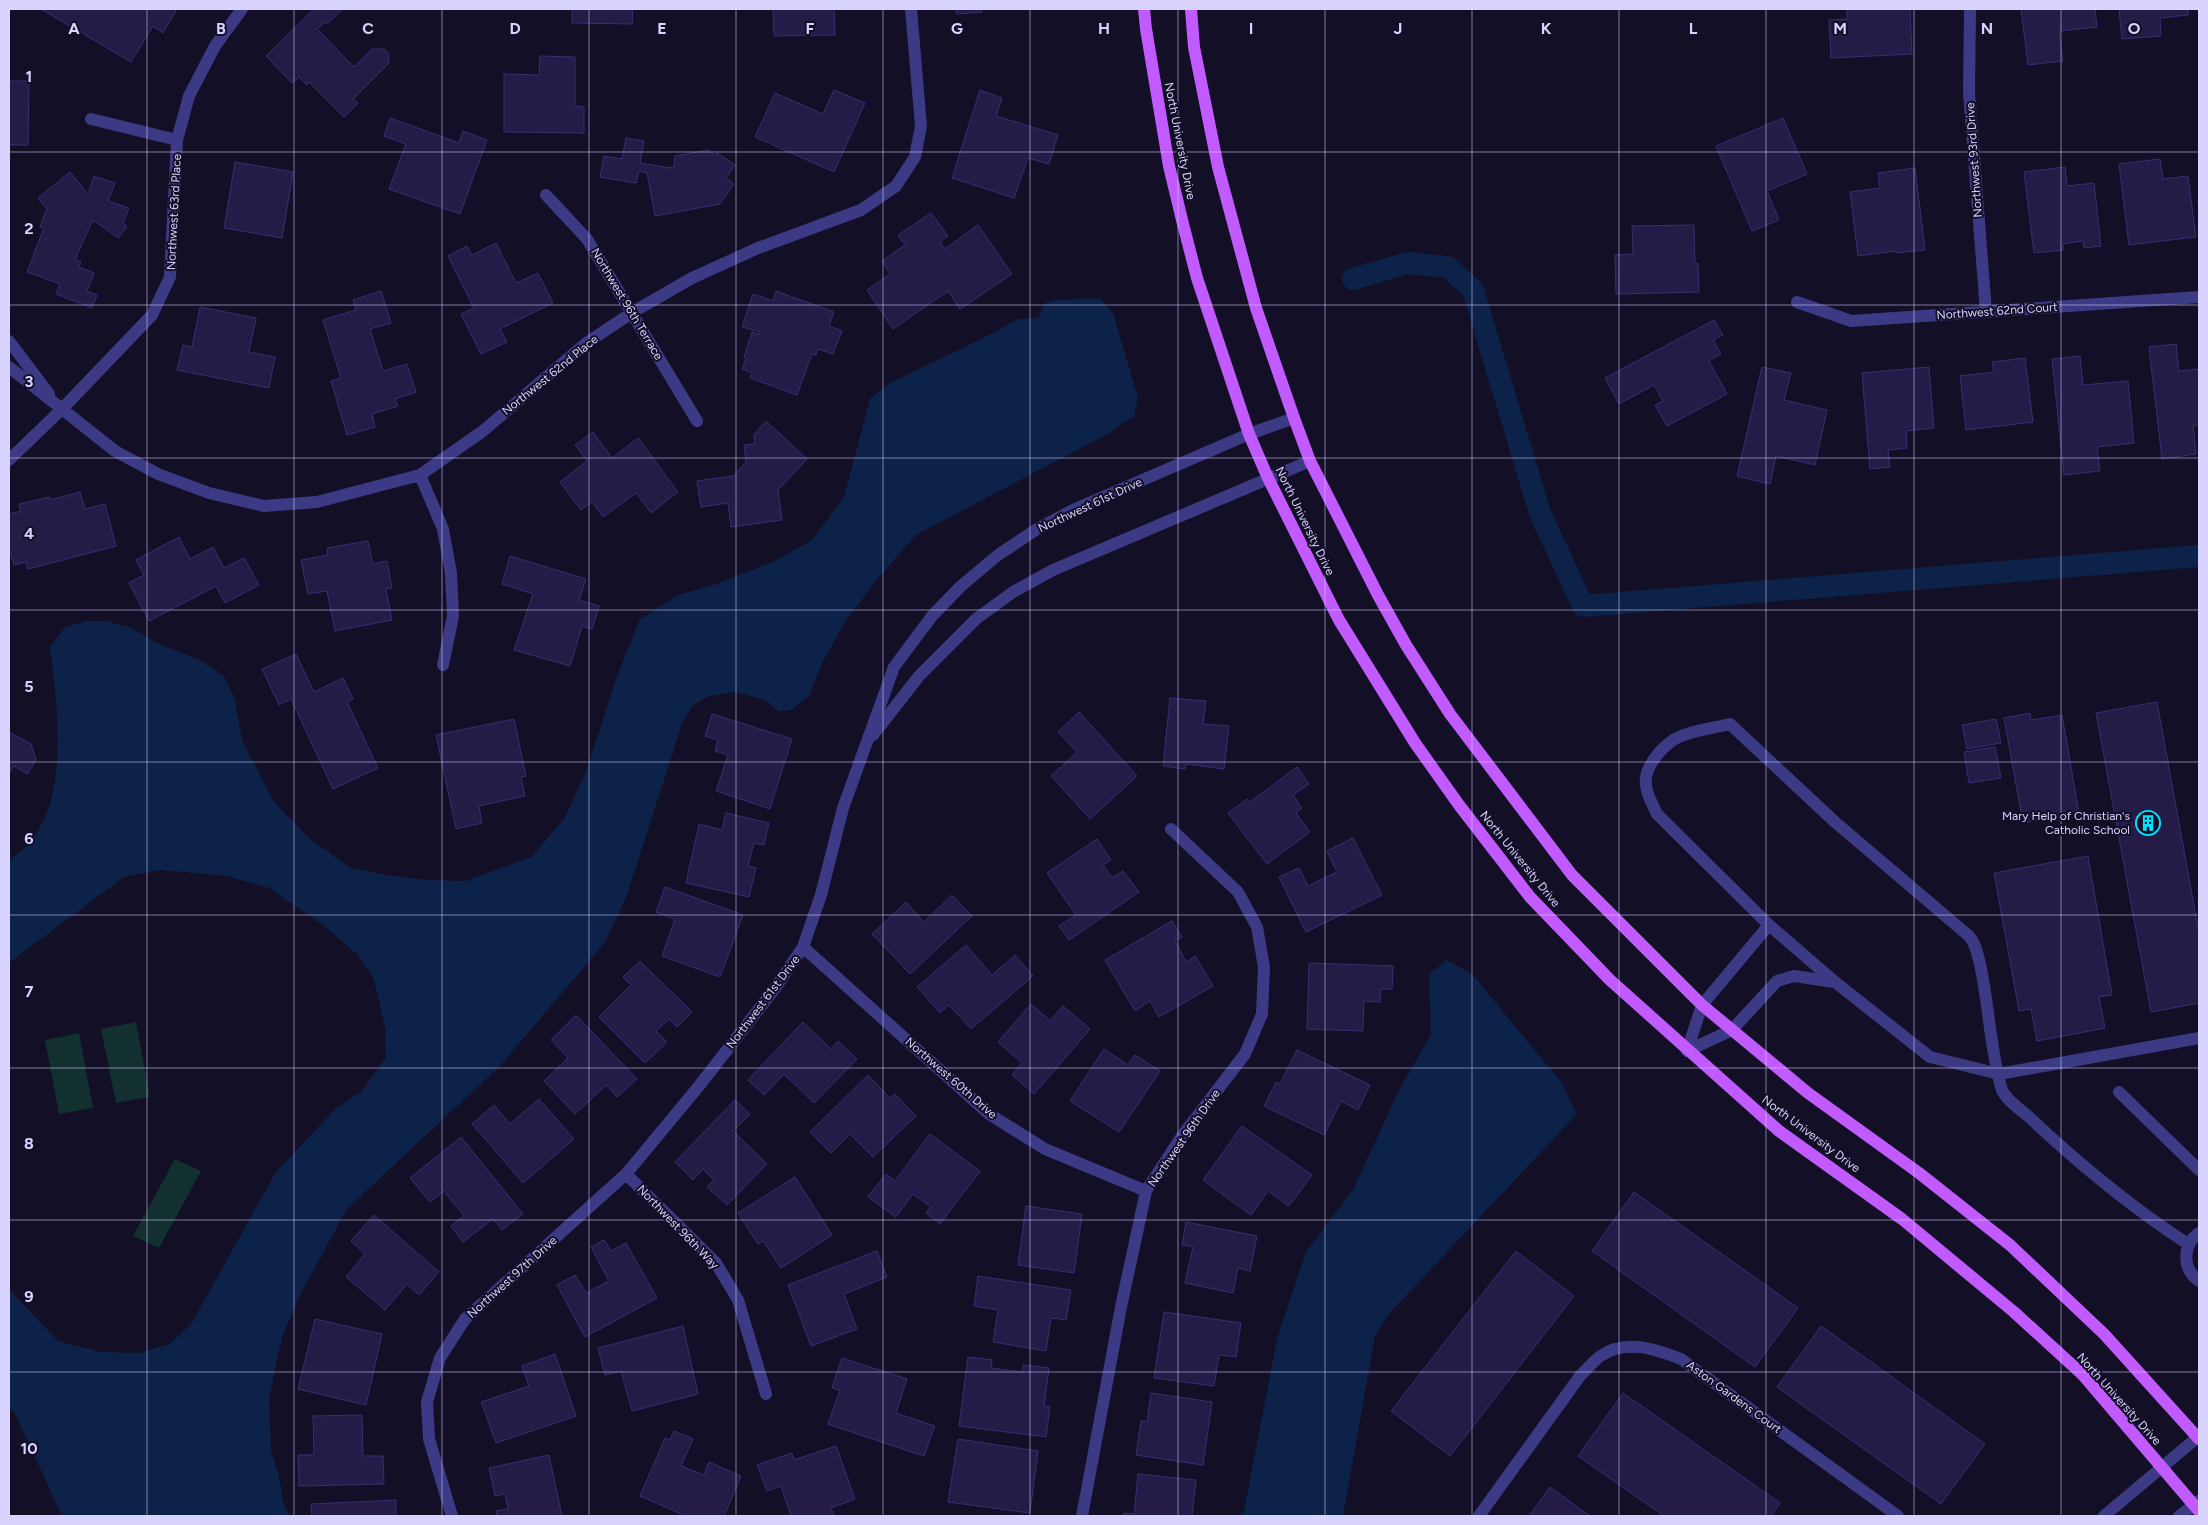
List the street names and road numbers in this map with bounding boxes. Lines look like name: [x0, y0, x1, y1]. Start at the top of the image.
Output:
street label: North University Drive: [1162, 81, 1198, 201]
street label: Northwest 93rd Drive: [1963, 101, 1985, 218]
street label: Northwest 63rd Place: [164, 153, 184, 271]
street label: Northwest 96th Terrace: [588, 246, 666, 363]
street label: Northwest 62nd Court: [1936, 300, 2059, 322]
street label: Northwest 62nd Place: [499, 332, 601, 418]
street label: North University Drive: [1273, 464, 1338, 578]
street label: Northwest 61st Drive: [1036, 475, 1145, 535]
street label: North University Drive: [1477, 808, 1563, 910]
street label: Northwest 61st Drive: [723, 952, 803, 1051]
street label: Northwest 60th Drive: [902, 1034, 1000, 1122]
street label: Northwest 96th Drive: [1145, 1086, 1223, 1189]
street label: North University Drive: [1759, 1093, 1863, 1176]
street label: Northwest 96th Way: [634, 1182, 722, 1272]
street label: Northwest 97th Drive: [464, 1233, 560, 1321]
street label: North University Drive: [2074, 1350, 2164, 1448]
street label: Aston Gardens Court: [1684, 1358, 1785, 1436]

